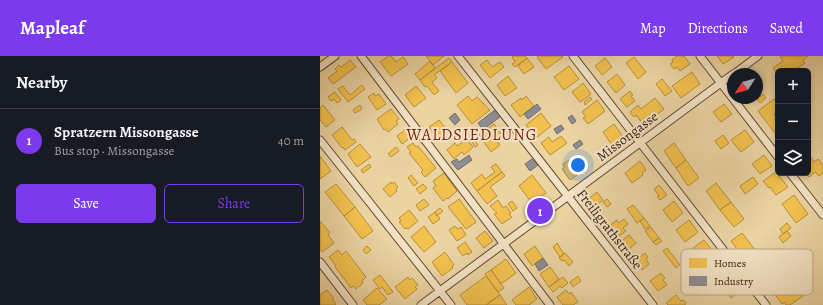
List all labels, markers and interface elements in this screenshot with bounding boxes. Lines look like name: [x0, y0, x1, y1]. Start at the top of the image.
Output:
text: Mapleaf: [20, 15, 85, 41]
text: Map: [640, 19, 666, 38]
text: Directions: [688, 19, 748, 38]
text: Saved: [770, 19, 803, 38]
north arrow: [727, 68, 763, 104]
map controls: [775, 68, 811, 176]
button: +: [775, 68, 811, 104]
text: Nearby: [16, 71, 67, 94]
button: −: [775, 104, 811, 140]
street label: Missongasse: [593, 107, 662, 166]
text: Spratzern Missongasse: [54, 122, 199, 142]
district label: WALDSIEDLUNG: [406, 124, 537, 146]
text: 1: [27, 132, 31, 149]
text: 40 m: [278, 132, 304, 149]
button: layers: [775, 140, 811, 176]
text: Bus stop · Missongasse: [54, 142, 174, 159]
your location: [568, 155, 588, 175]
button: Save: [16, 184, 156, 223]
button: Share: [164, 184, 304, 223]
street label: Freiligrathstraße: [572, 185, 647, 273]
pin: 1: [527, 196, 553, 226]
legend: [681, 249, 813, 295]
text: Homes: [714, 256, 746, 271]
text: Industry: [714, 274, 753, 289]

